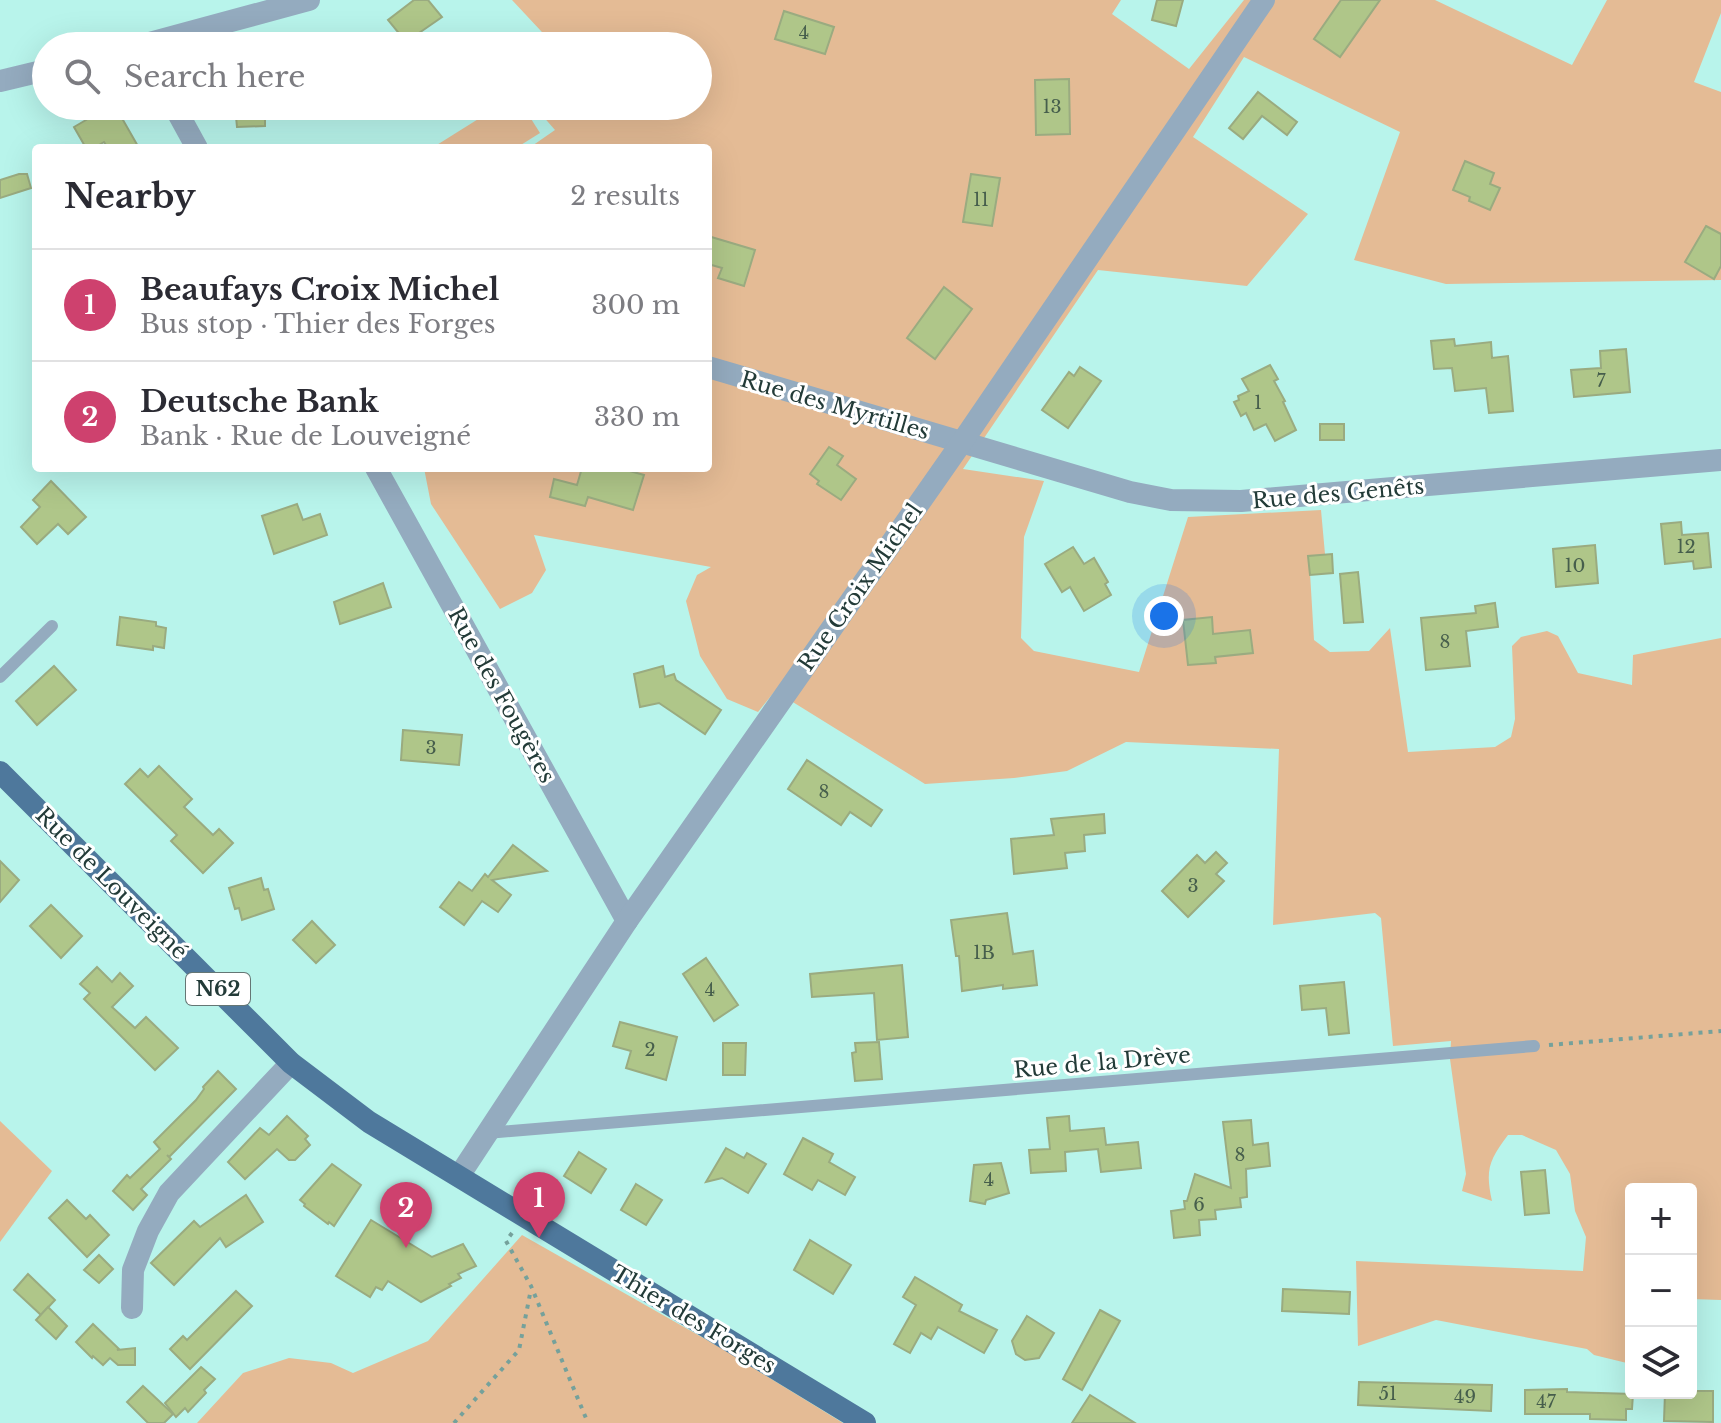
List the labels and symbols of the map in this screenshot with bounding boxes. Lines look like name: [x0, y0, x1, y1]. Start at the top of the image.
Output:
house number: 4: [799, 22, 809, 44]
house number: 13: [1042, 96, 1062, 118]
house number: 11: [973, 189, 989, 211]
street label: Rue des Myrtilles: [737, 366, 932, 445]
house number: 7: [1596, 370, 1606, 392]
house number: 1: [1254, 392, 1262, 414]
street label: Rue des Genêts: [1251, 473, 1425, 514]
street label: Rue Croix Michel: [792, 498, 928, 676]
house number: 12: [1676, 536, 1696, 558]
house number: 10: [1565, 555, 1585, 577]
your location: [1144, 596, 1184, 636]
street label: Rue des Fougères: [442, 603, 561, 788]
house number: 8: [1440, 631, 1450, 653]
house number: 3: [425, 737, 437, 759]
house number: 8: [819, 781, 829, 803]
street label: Rue de Louveigné: [30, 802, 193, 965]
house number: 3: [1187, 875, 1199, 897]
house number: 1B: [973, 942, 995, 964]
road number: N62: [186, 973, 250, 1005]
house number: 4: [705, 979, 715, 1001]
house number: 2: [644, 1039, 656, 1061]
street label: Rue de la Drève: [1012, 1041, 1192, 1084]
house number: 8: [1235, 1144, 1245, 1166]
house number: 4: [984, 1169, 994, 1191]
pin: 1: [513, 1172, 565, 1238]
pin: 2: [380, 1182, 432, 1248]
house number: 6: [1193, 1194, 1205, 1216]
street label: Thier des Forges: [607, 1260, 781, 1379]
house number: 51: [1379, 1383, 1397, 1405]
house number: 49: [1454, 1386, 1476, 1408]
house number: 47: [1536, 1391, 1557, 1413]

